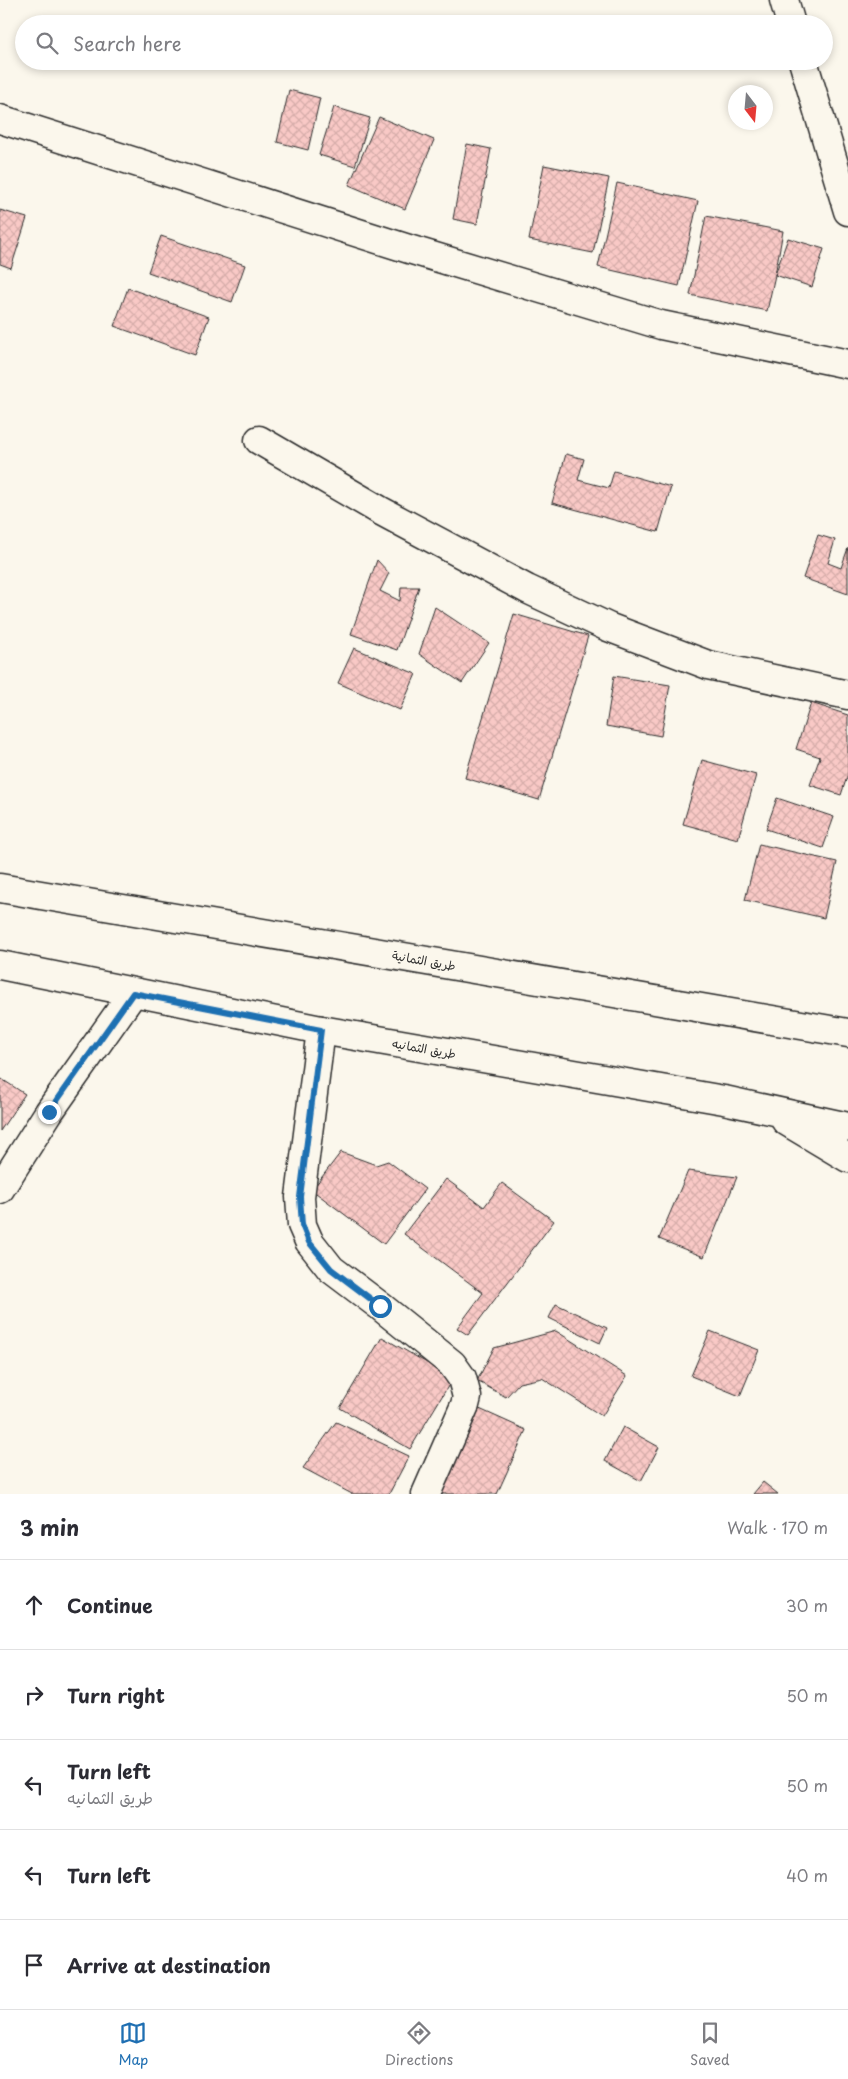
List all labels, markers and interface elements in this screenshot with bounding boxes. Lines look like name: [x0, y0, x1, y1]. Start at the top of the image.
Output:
search box: [15, 15, 833, 70]
icon: search: [33, 29, 61, 57]
text: Search here: [73, 29, 182, 57]
north arrow: [728, 85, 773, 130]
street label: طريق الثمانية: [391, 946, 457, 974]
street label: طريق الثمانيه: [391, 1034, 457, 1062]
route end: [38, 1101, 61, 1124]
route start: [369, 1295, 392, 1318]
text: 3 min: [20, 1511, 79, 1543]
text: Walk · 170 m: [727, 1515, 828, 1539]
icon: ahead: [20, 1591, 48, 1619]
text: Continue: [67, 1591, 153, 1619]
text: 30 m: [786, 1593, 828, 1617]
icon: right: [20, 1681, 48, 1709]
text: Turn right: [67, 1681, 165, 1709]
text: 50 m: [787, 1683, 828, 1707]
text: Turn left: [67, 1757, 151, 1785]
icon: left: [20, 1771, 48, 1799]
text: 50 m: [787, 1773, 828, 1797]
text: طريق الثمانيه: [67, 1785, 153, 1809]
icon: left: [20, 1861, 48, 1889]
text: Turn left: [67, 1861, 151, 1889]
text: 40 m: [786, 1863, 828, 1887]
icon: arrive: [20, 1951, 48, 1979]
text: Arrive at destination: [67, 1951, 271, 1979]
tab: Map: [118, 2019, 148, 2070]
tab: Directions: [385, 2019, 453, 2070]
tab: Saved: [690, 2019, 730, 2070]

